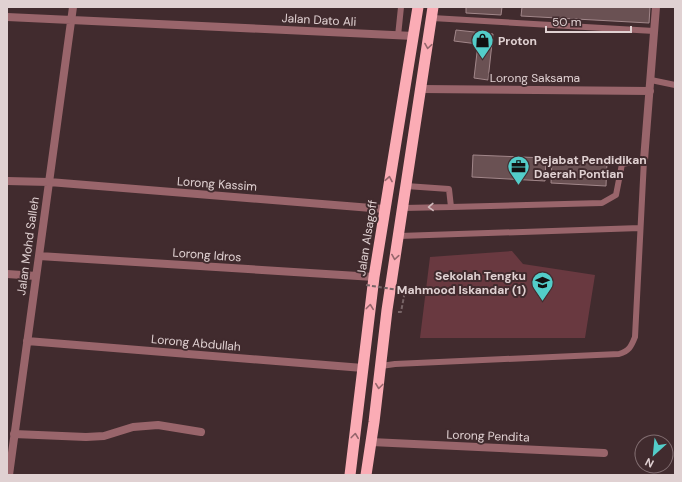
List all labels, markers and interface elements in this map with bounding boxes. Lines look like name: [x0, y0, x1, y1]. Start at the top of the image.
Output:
scale bar: [546, 8, 631, 34]
street label: Jalan Dato Ali: [281, 10, 357, 30]
text: 50 m: [552, 14, 581, 30]
shop icon: Proton: [470, 28, 496, 61]
place label: Proton: [498, 33, 537, 49]
one-way arrow: [424, 42, 433, 49]
street label: Lorong Saksama: [490, 70, 580, 86]
place label: Pejabat Pendidikan Daerah Pontian: [534, 152, 647, 182]
office icon: Pejabat Pendidikan Daerah Pontian: [505, 154, 531, 187]
street label: Lorong Kassim: [176, 173, 258, 195]
one-way arrow: [385, 176, 393, 182]
street label: Jalan Mohd Salleh: [13, 196, 43, 296]
street label: Jalan Alsagoff: [353, 199, 381, 277]
one-way arrow: [428, 203, 434, 211]
street label: Lorong Idros: [172, 245, 242, 265]
one-way arrow: [392, 254, 400, 260]
place label: Sekolah Tengku Mahmood Iskandar (1): [397, 268, 526, 298]
school or university icon: Sekolah Tengku Mahmood Iskandar (1): [529, 270, 555, 303]
one-way arrow: [365, 304, 374, 310]
street label: Lorong Abdullah: [150, 331, 242, 355]
one-way arrow: [374, 383, 383, 389]
street label: Lorong Pendita: [446, 427, 530, 445]
one-way arrow: [350, 433, 359, 439]
north arrow: [634, 434, 674, 474]
text: N: [643, 455, 656, 471]

